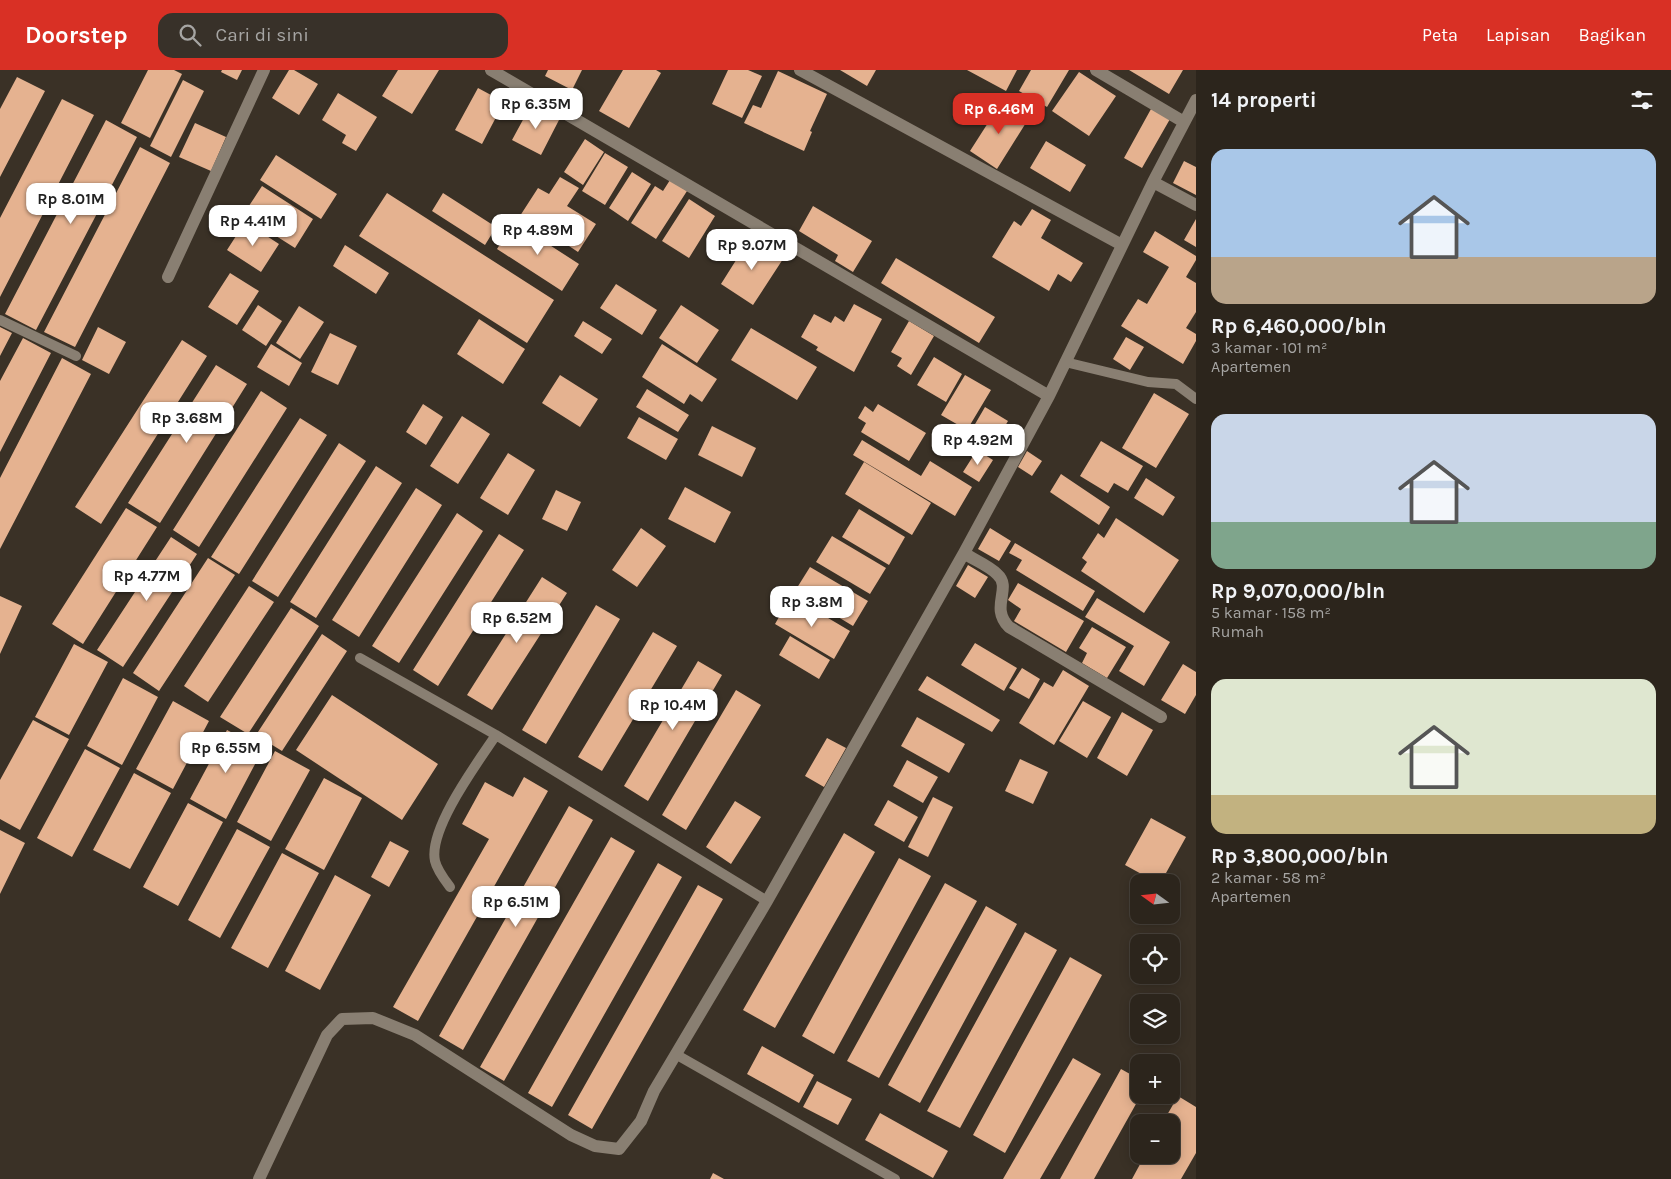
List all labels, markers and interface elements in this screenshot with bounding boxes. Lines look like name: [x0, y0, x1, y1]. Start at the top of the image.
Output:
search box: [158, 13, 508, 58]
text: Doorstep: [25, 21, 128, 49]
icon: search: [176, 21, 204, 49]
text: Cari di sini: [216, 24, 309, 46]
text: Peta: [1422, 24, 1458, 46]
text: Lapisan: [1486, 24, 1550, 46]
text: Bagikan: [1578, 24, 1646, 46]
icon: filters: [1628, 86, 1656, 114]
pin: Rp 6.35M: [484, 88, 588, 130]
text: 14 properti: [1211, 88, 1317, 112]
pin: Rp 6.46M: [947, 92, 1051, 135]
text: Rp 6.35M: [501, 94, 571, 113]
text: Rp 6.46M: [964, 99, 1034, 118]
pin: Rp 8.01M: [19, 182, 123, 225]
icon: home: [1389, 182, 1479, 272]
text: Rp 8.01M: [37, 189, 105, 208]
pin: Rp 4.41M: [201, 204, 305, 247]
text: Rp 4.41M: [220, 211, 286, 230]
pin: Rp 4.89M: [486, 214, 590, 256]
text: Rp 4.89M: [502, 220, 574, 239]
pin: Rp 9.07M: [700, 228, 804, 271]
text: Rp 9.07M: [717, 235, 787, 254]
text: Rp 6,460,000/bln: [1211, 314, 1387, 338]
text: 3 kamar · 101 m²: [1211, 338, 1327, 357]
text: Apartemen: [1211, 357, 1291, 376]
pin: Rp 3.68M: [135, 402, 239, 444]
text: Rp 3.68M: [151, 408, 223, 427]
pin: Rp 4.92M: [926, 424, 1030, 466]
text: Rp 4.92M: [943, 430, 1013, 449]
icon: home: [1389, 447, 1479, 537]
pin: Rp 4.77M: [95, 560, 199, 602]
text: Rp 4.77M: [114, 566, 180, 585]
text: Rp 9,070,000/bln: [1211, 579, 1385, 603]
pin: Rp 3.8M: [766, 586, 858, 628]
text: Rp 3.8M: [781, 592, 843, 611]
pin: Rp 6.52M: [465, 602, 569, 644]
text: 5 kamar · 158 m²: [1211, 603, 1331, 622]
text: Rp 6.52M: [482, 608, 552, 627]
text: Rumah: [1211, 622, 1264, 641]
pin: Rp 10.4M: [621, 688, 725, 731]
text: Rp 10.4M: [640, 695, 706, 714]
icon: home: [1389, 712, 1479, 802]
pin: Rp 6.55M: [174, 732, 278, 774]
text: Rp 6.55M: [191, 738, 261, 757]
text: Rp 3,800,000/bln: [1211, 844, 1389, 868]
text: 2 kamar · 58 m²: [1211, 868, 1326, 887]
north arrow: [1130, 874, 1180, 924]
map controls: [1130, 874, 1180, 1164]
pin: Rp 6.51M: [464, 886, 568, 928]
text: Apartemen: [1211, 887, 1291, 906]
text: Rp 6.51M: [483, 892, 549, 911]
button: locate: [1130, 934, 1180, 984]
button: layers: [1130, 994, 1180, 1044]
button: +: [1130, 1054, 1180, 1104]
button: −: [1130, 1114, 1180, 1164]

